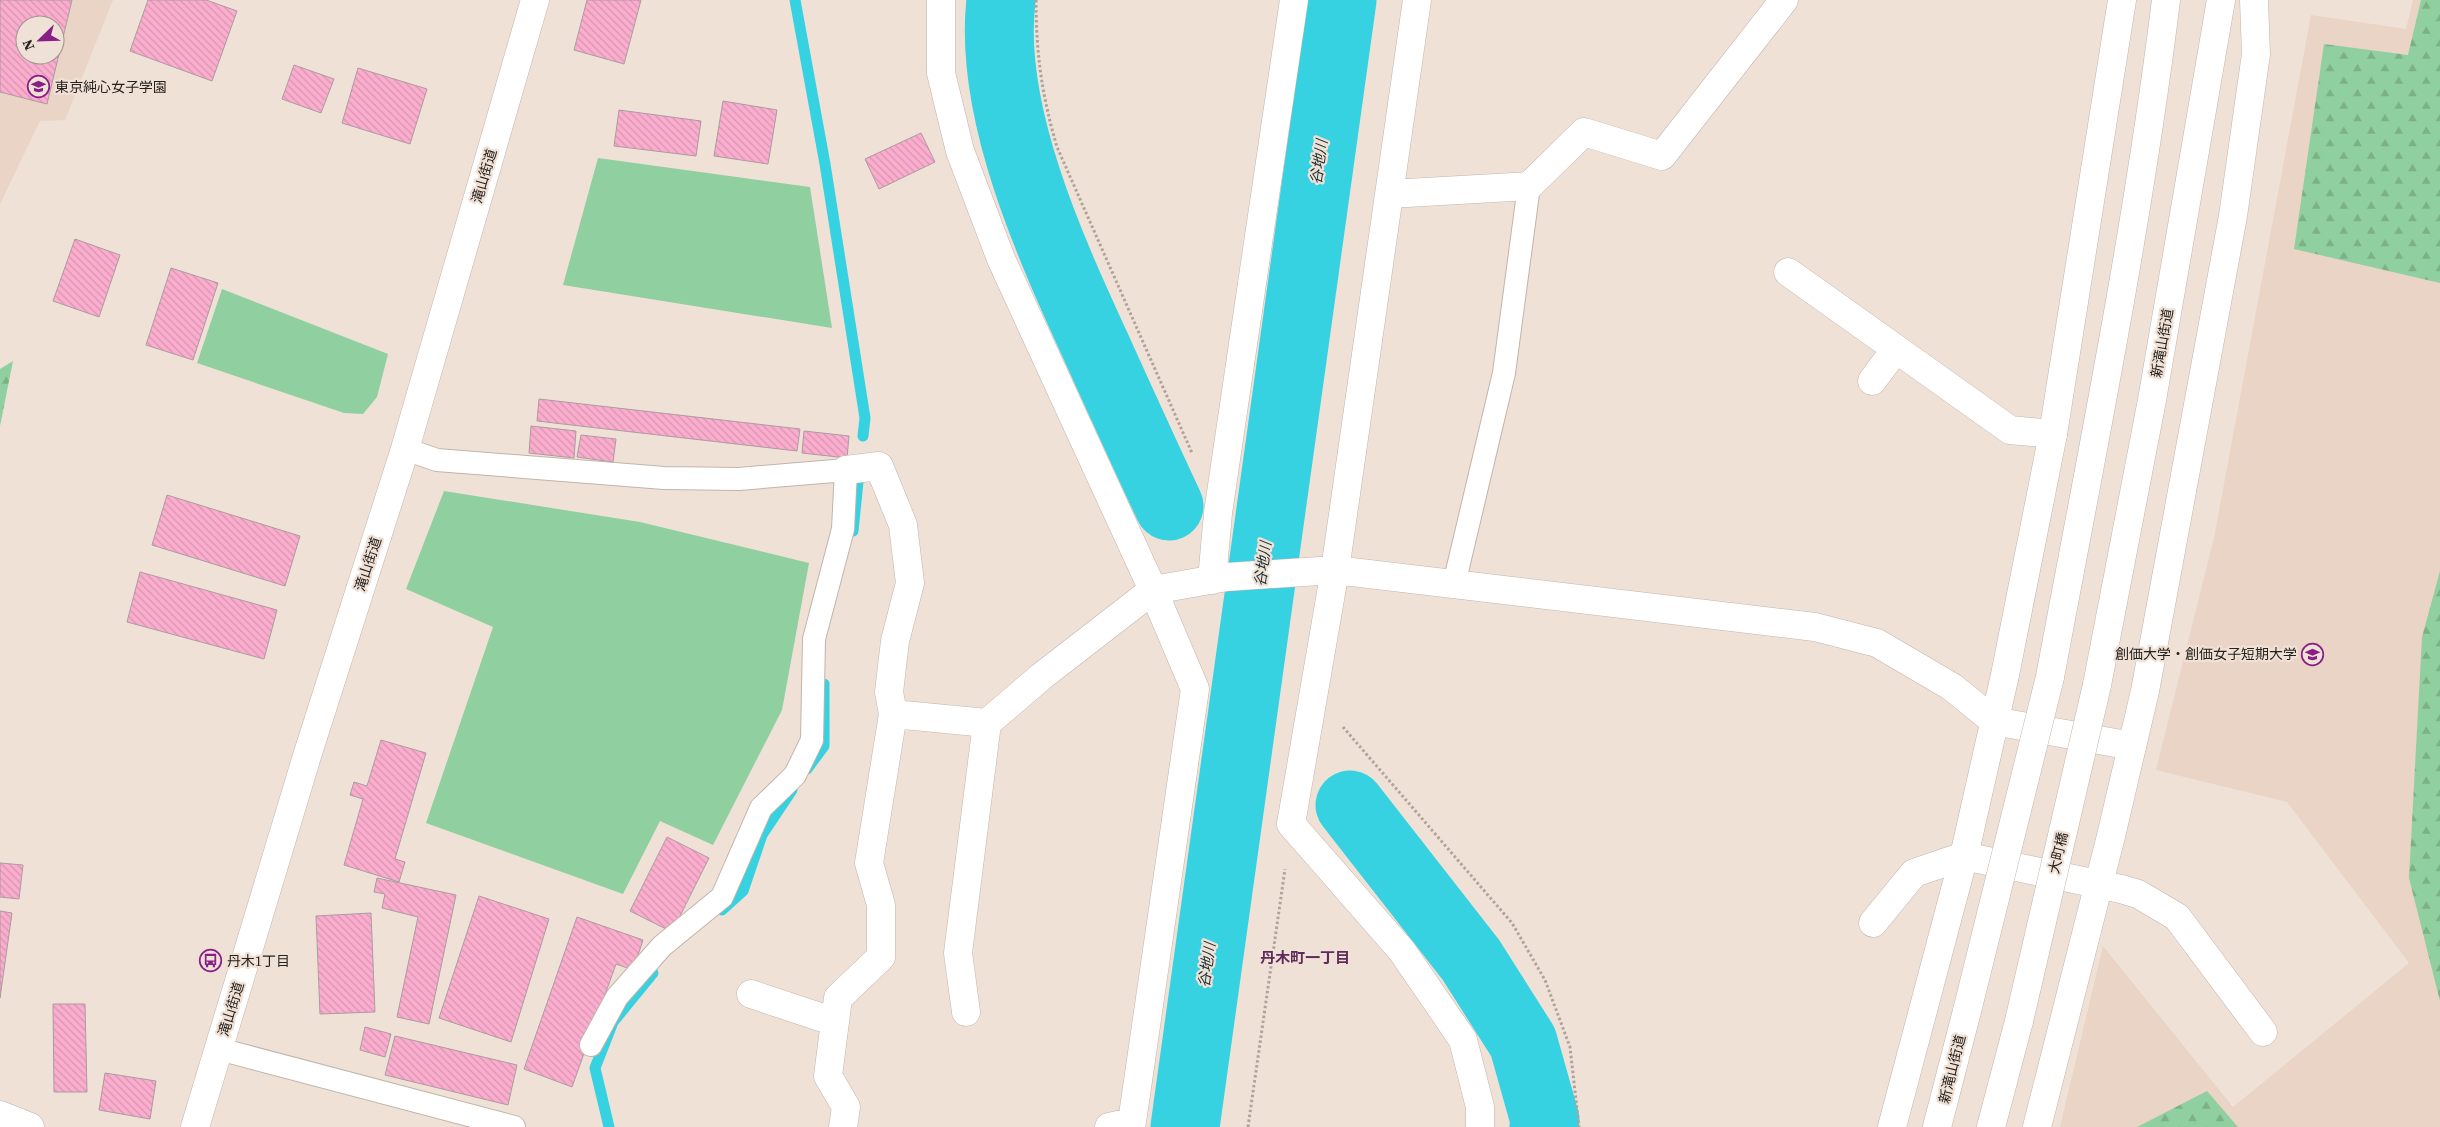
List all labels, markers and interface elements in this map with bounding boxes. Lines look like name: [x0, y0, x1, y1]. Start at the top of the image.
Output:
north arrow: [15, 15, 65, 65]
text: N: [17, 36, 39, 54]
school or university icon: 東京純心女子学園: [27, 75, 51, 99]
place label: 東京純心女子学園: [55, 77, 167, 97]
water label: 谷地川: [1305, 136, 1332, 186]
street label: 滝山街道: [467, 146, 501, 206]
street label: 新滝山街道: [2146, 307, 2178, 379]
street label: 滝山街道: [350, 534, 386, 594]
water label: 谷地川: [1249, 538, 1276, 588]
school or university icon: 創価大学・創価女子短期大学: [2301, 642, 2325, 666]
place label: 創価大学・創価女子短期大学: [2115, 644, 2297, 664]
street label: 大町橋: [2044, 830, 2072, 876]
water label: 谷地川: [1193, 939, 1220, 989]
district label: 丹木町一丁目: [1260, 947, 1350, 968]
bus stop icon: 丹木1丁目: [199, 949, 223, 973]
place label: 丹木1丁目: [227, 951, 290, 971]
street label: 滝山街道: [213, 979, 249, 1039]
street label: 新滝山街道: [1934, 1033, 1970, 1105]

